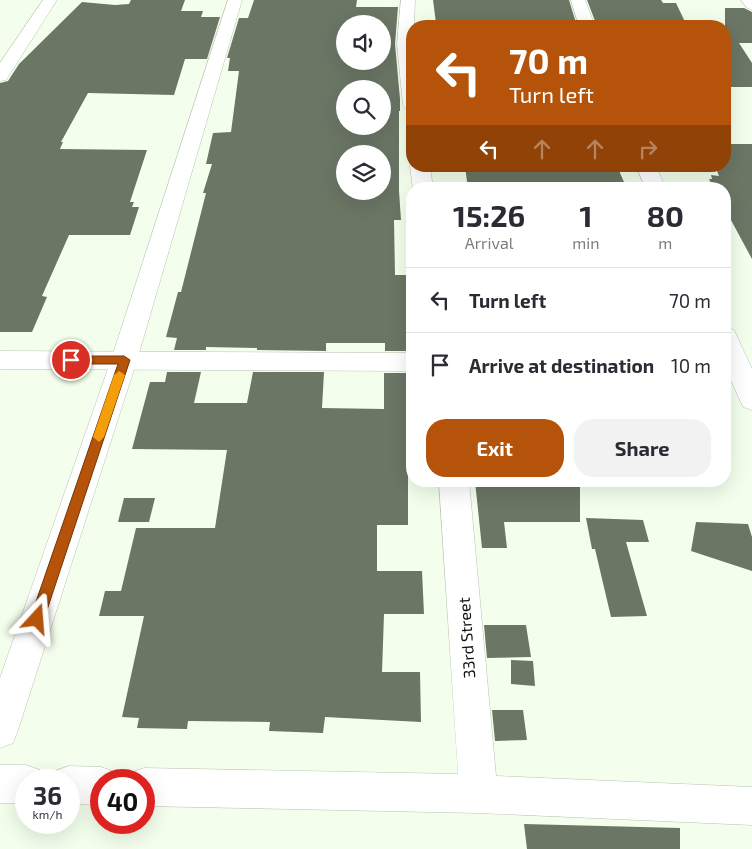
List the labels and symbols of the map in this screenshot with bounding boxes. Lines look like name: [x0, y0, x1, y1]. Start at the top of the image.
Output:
pin: [50, 339, 92, 381]
position arrow: [10, 592, 62, 644]
street label: 33rd Street: [454, 597, 478, 679]
speed limit sign: 40: [90, 769, 155, 834]

